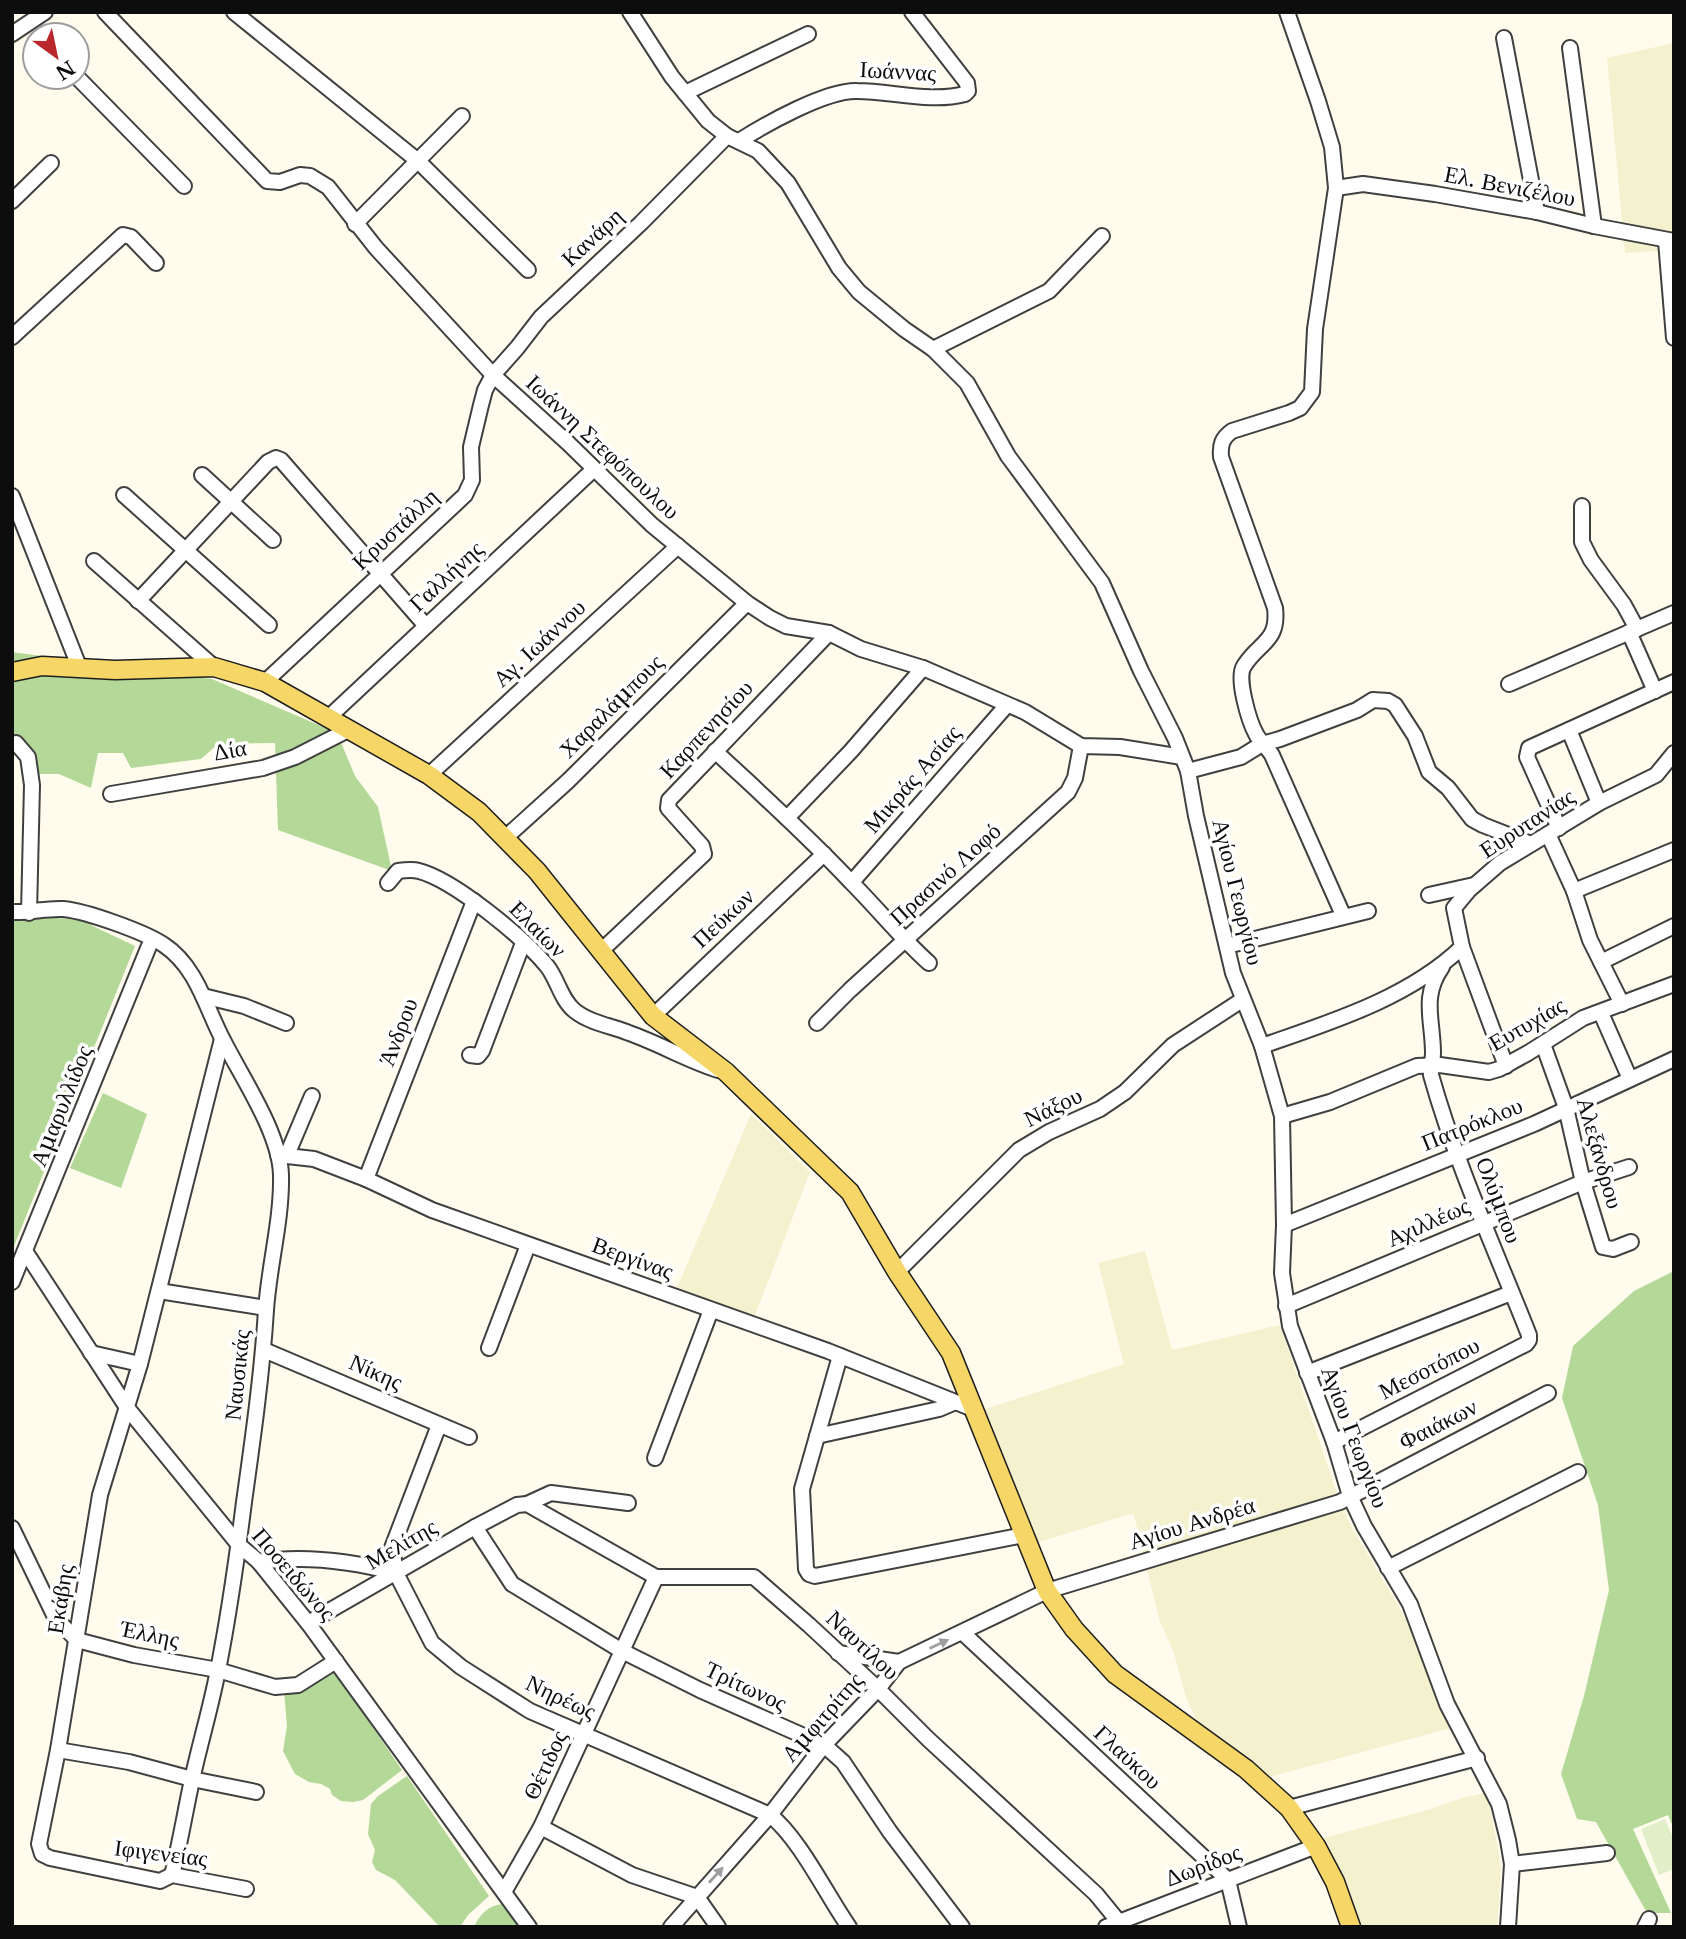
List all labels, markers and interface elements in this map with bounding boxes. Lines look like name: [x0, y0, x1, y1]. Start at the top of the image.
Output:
north arrow: [21, 21, 91, 91]
text: N: [51, 55, 79, 84]
street label: Ιωάννας: [859, 55, 937, 87]
street label: Ελ. Βενιζέλου: [1442, 160, 1578, 212]
street label: Κανάρη: [555, 202, 629, 272]
street label: Ιωάννη Στεφόπουλου: [521, 369, 685, 525]
street label: Κρυστάλλη: [346, 482, 444, 576]
street label: Γαλλήνης: [403, 535, 489, 617]
street label: Αγ. Ιωάννου: [487, 593, 591, 693]
street label: Χαραλάμπους: [553, 648, 669, 764]
street label: Καρπενησίου: [653, 674, 759, 784]
street label: Μικράς Ασίας: [858, 719, 966, 839]
street label: Δία: [211, 733, 249, 767]
street label: Ευρυτανίας: [1474, 782, 1580, 864]
street label: Αγίου Γεωργίου: [1206, 816, 1270, 968]
street label: Πρασινό Λοφό: [884, 817, 1006, 931]
street label: Πεύκων: [686, 882, 760, 954]
street label: Ελαίων: [504, 895, 572, 963]
street label: Ευτυχίας: [1484, 991, 1570, 1057]
street label: Άνδρου: [372, 994, 424, 1070]
street label: Αμαρυλλίδος: [24, 1041, 98, 1171]
street label: Νάξου: [1019, 1081, 1087, 1133]
street label: Πατρόκλου: [1417, 1091, 1527, 1157]
street label: Αλεξάνδρου: [1571, 1094, 1629, 1212]
street label: Ολύμπου: [1470, 1153, 1528, 1247]
street label: Αχιλλέως: [1382, 1191, 1474, 1253]
street label: Βεργίνας: [589, 1230, 677, 1286]
street label: Ναυσικάς: [218, 1328, 256, 1422]
street label: Μεσοτόπου: [1374, 1331, 1484, 1405]
street label: Νίκης: [345, 1348, 407, 1396]
street label: Αγίου Γεωργίου: [1315, 1362, 1395, 1512]
street label: Φαιάκων: [1394, 1392, 1482, 1456]
street label: Αγίου Ανδρέα: [1126, 1491, 1258, 1555]
street label: Μελίτης: [360, 1512, 442, 1576]
street label: Ποσειδώνος: [246, 1522, 342, 1626]
street label: Εκάβης: [41, 1562, 79, 1636]
street label: Ναυτίλου: [821, 1604, 905, 1686]
street label: Έλλης: [117, 1614, 182, 1654]
one-way arrow: [929, 1638, 949, 1650]
street label: Τρίτωνος: [701, 1655, 791, 1717]
street label: Αμφιτρίτης: [775, 1666, 869, 1768]
street label: Νηρέως: [522, 1669, 600, 1725]
street label: Γλαύκου: [1089, 1719, 1167, 1795]
street label: Θέτιδος: [517, 1726, 573, 1804]
street label: Ιφιγενείας: [113, 1833, 209, 1873]
street label: Δωρίδος: [1161, 1838, 1245, 1892]
one-way arrow: [708, 1867, 723, 1884]

